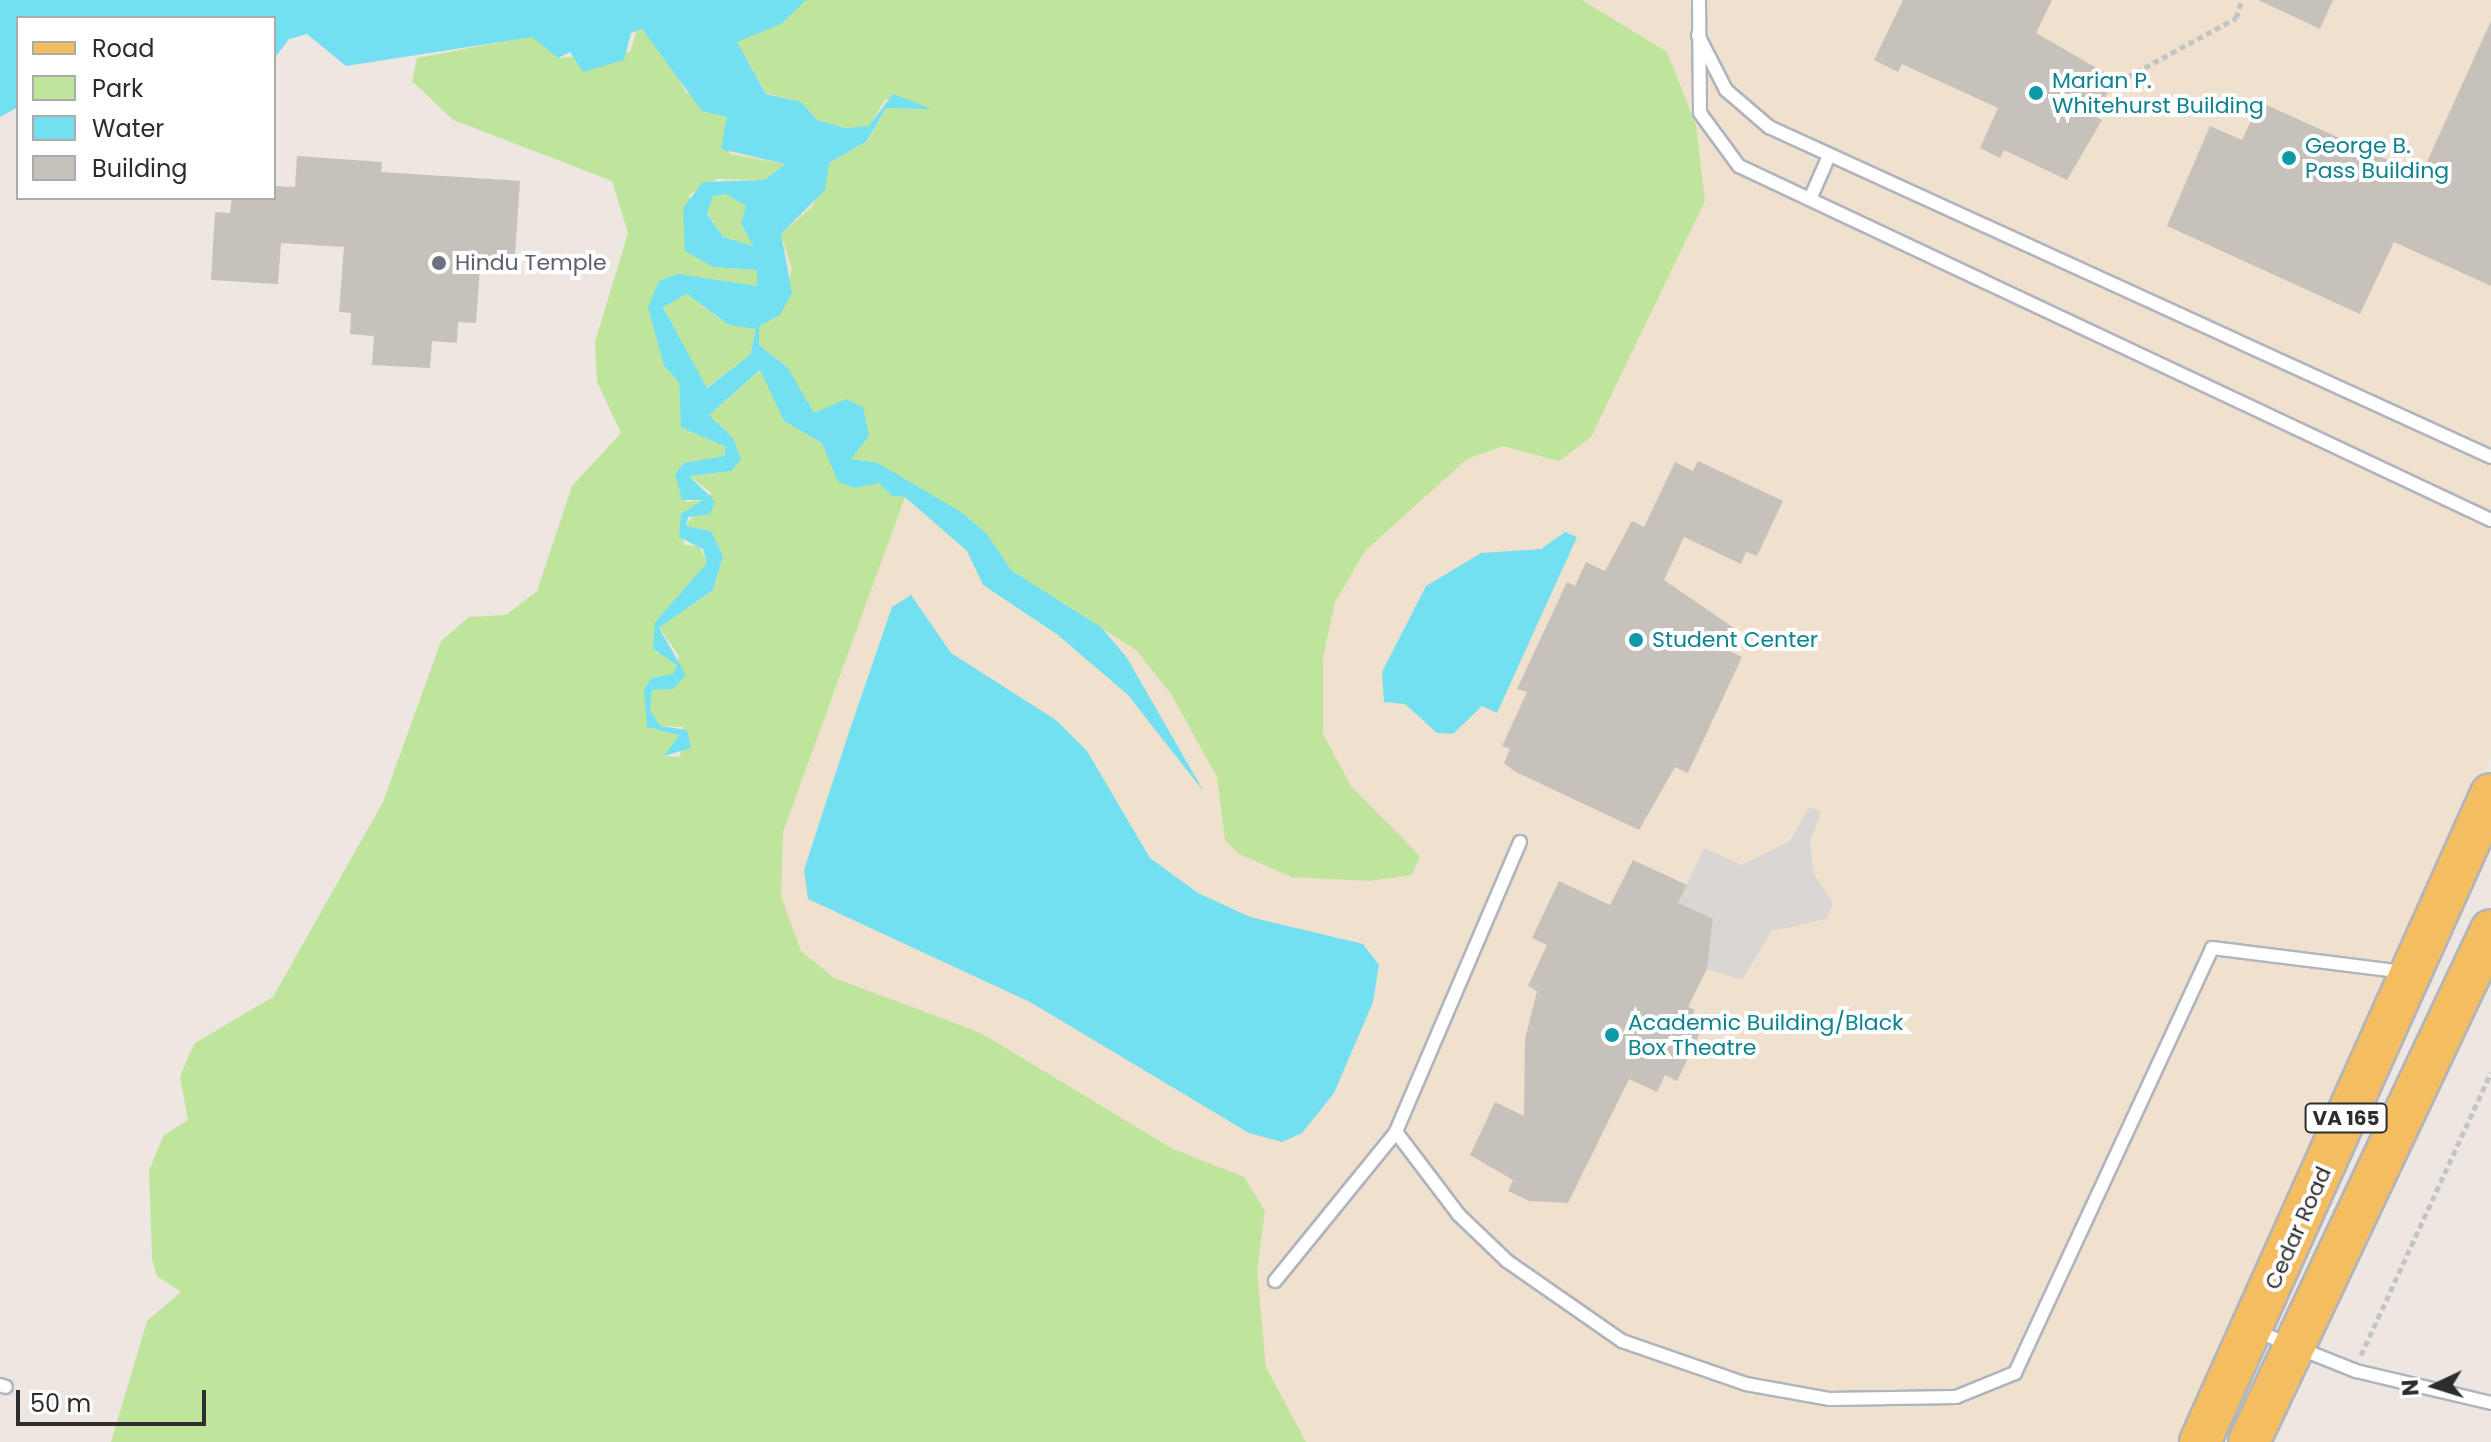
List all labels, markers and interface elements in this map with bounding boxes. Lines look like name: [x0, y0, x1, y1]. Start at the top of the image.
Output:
legend: [16, 16, 276, 200]
text: Road: [92, 32, 154, 65]
place label: Marian P. Whitehurst Building: [2052, 67, 2264, 118]
text: Park: [92, 72, 143, 105]
marker: Marian P. Whitehurst Building: [2027, 84, 2045, 102]
text: Water: [92, 112, 164, 145]
place label: George B. Pass Building: [2305, 132, 2449, 184]
marker: George B. Pass Building: [2280, 149, 2298, 167]
text: Building: [92, 152, 188, 185]
place label: Hindu Temple: [455, 250, 607, 276]
marker: Hindu Temple: [430, 254, 448, 272]
place label: Student Center: [1652, 627, 1818, 653]
marker: Student Center: [1627, 631, 1645, 649]
place label: Academic Building/Black Box Theatre: [1628, 1009, 1903, 1060]
marker: Academic Building/Black Box Theatre: [1603, 1026, 1621, 1044]
road number: VA 165: [2304, 1102, 2388, 1134]
street label: Cedar Road: [2259, 1162, 2337, 1294]
north arrow: [2395, 1346, 2475, 1426]
scale bar: [20, 1374, 210, 1424]
text: N: [2395, 1378, 2427, 1397]
text: 50 m: [30, 1387, 91, 1420]

